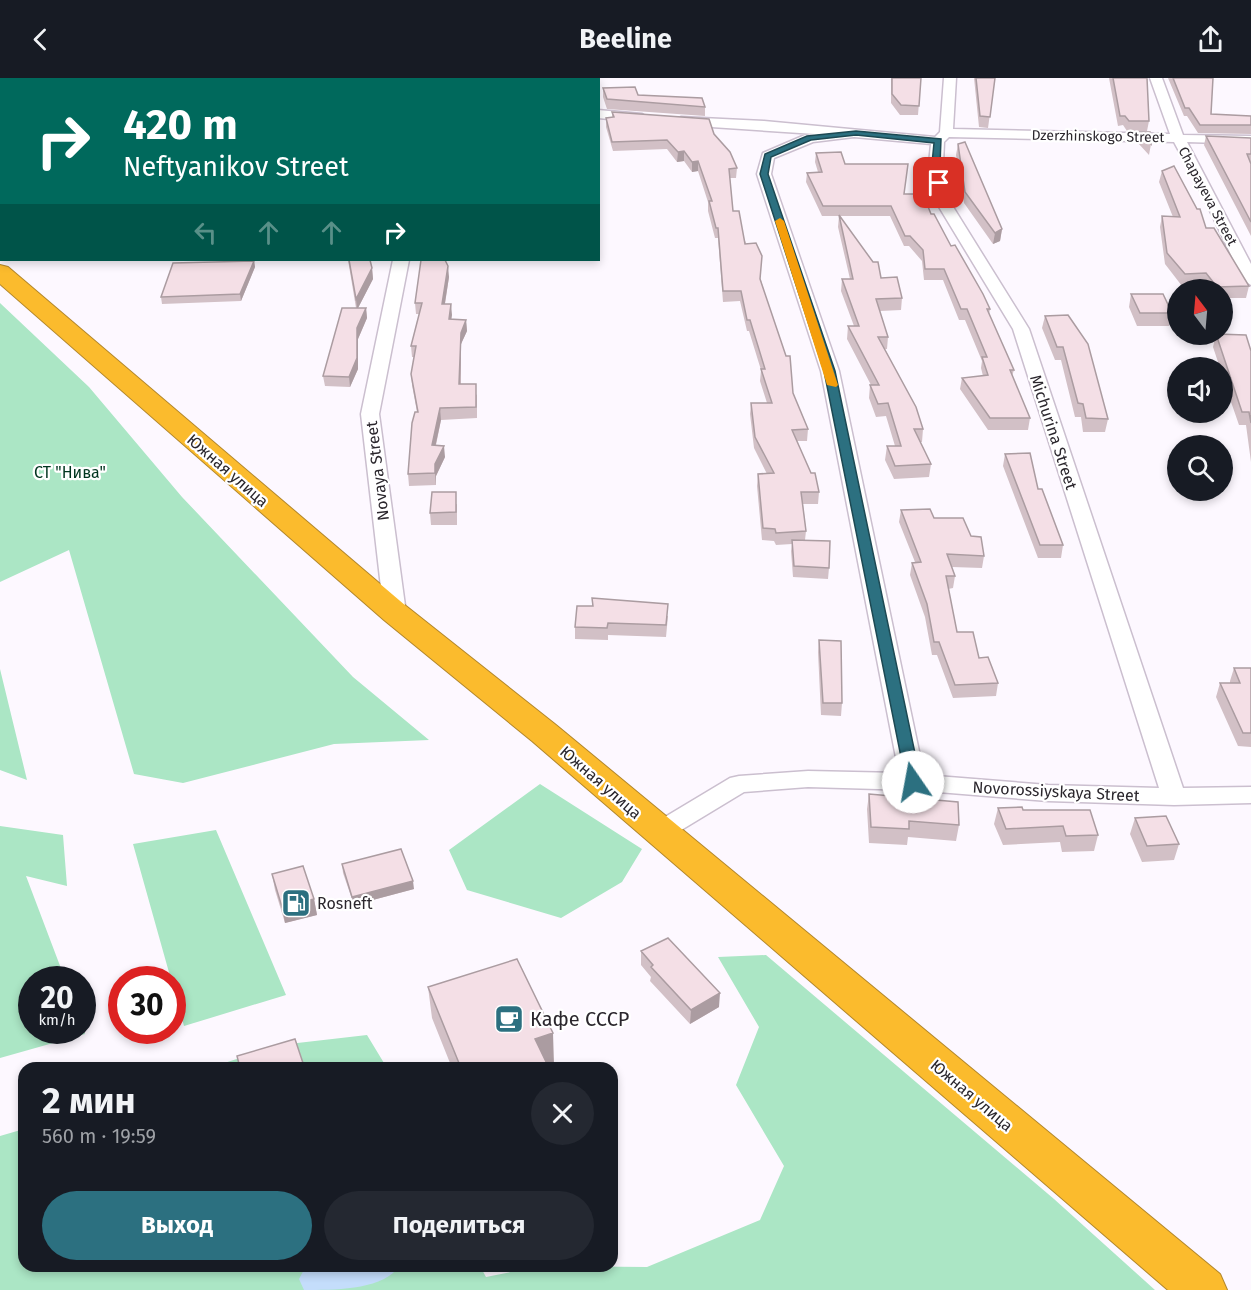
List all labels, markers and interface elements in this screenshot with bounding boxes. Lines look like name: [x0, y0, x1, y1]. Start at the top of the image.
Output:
icon: back: [24, 23, 57, 56]
text: Beeline: [579, 23, 672, 55]
icon: share: [1194, 23, 1227, 56]
text: 420 m: [123, 100, 238, 150]
icon: right: [24, 102, 102, 180]
street label: Dzerzhinskogo Street: [1031, 127, 1166, 146]
street label: Chapayeva Street: [1174, 144, 1241, 249]
text: Neftyanikov Street: [123, 151, 349, 183]
pin: [913, 157, 964, 208]
icon: arrive: [922, 166, 955, 199]
icon: left: [189, 216, 222, 249]
icon: ahead: [252, 216, 285, 249]
icon: ahead: [315, 216, 348, 249]
icon: right: [378, 216, 411, 249]
north arrow: [1167, 279, 1233, 345]
map controls: [1167, 279, 1233, 501]
button: sound: [1167, 357, 1233, 423]
street label: Michurina Street: [1026, 372, 1081, 492]
street label: Novaya Street: [362, 420, 393, 522]
street label: Южная улица: [183, 430, 272, 511]
button: search: [1167, 435, 1233, 501]
park label: СТ "Нива": [34, 463, 106, 482]
street label: Южная улица: [556, 742, 645, 823]
position arrow: [881, 750, 945, 814]
street label: Novorossiyskaya Street: [972, 778, 1140, 805]
fuel station icon: Rosneft: [280, 887, 312, 919]
place label: Rosneft: [317, 894, 373, 913]
speed limit sign: 30: [108, 966, 186, 1044]
text: 20: [40, 980, 74, 1016]
cafe icon: Кафе СССР: [493, 1003, 525, 1035]
place label: Кафе СССР: [530, 1007, 629, 1031]
text: km/h: [38, 1011, 76, 1029]
street label: Южная улица: [927, 1055, 1017, 1135]
text: 2 мин: [42, 1079, 136, 1123]
button: close: [531, 1082, 594, 1145]
text: 560 m · 19:59: [42, 1124, 156, 1148]
button: Выход: [42, 1191, 312, 1260]
button: Поделиться: [324, 1191, 594, 1260]

